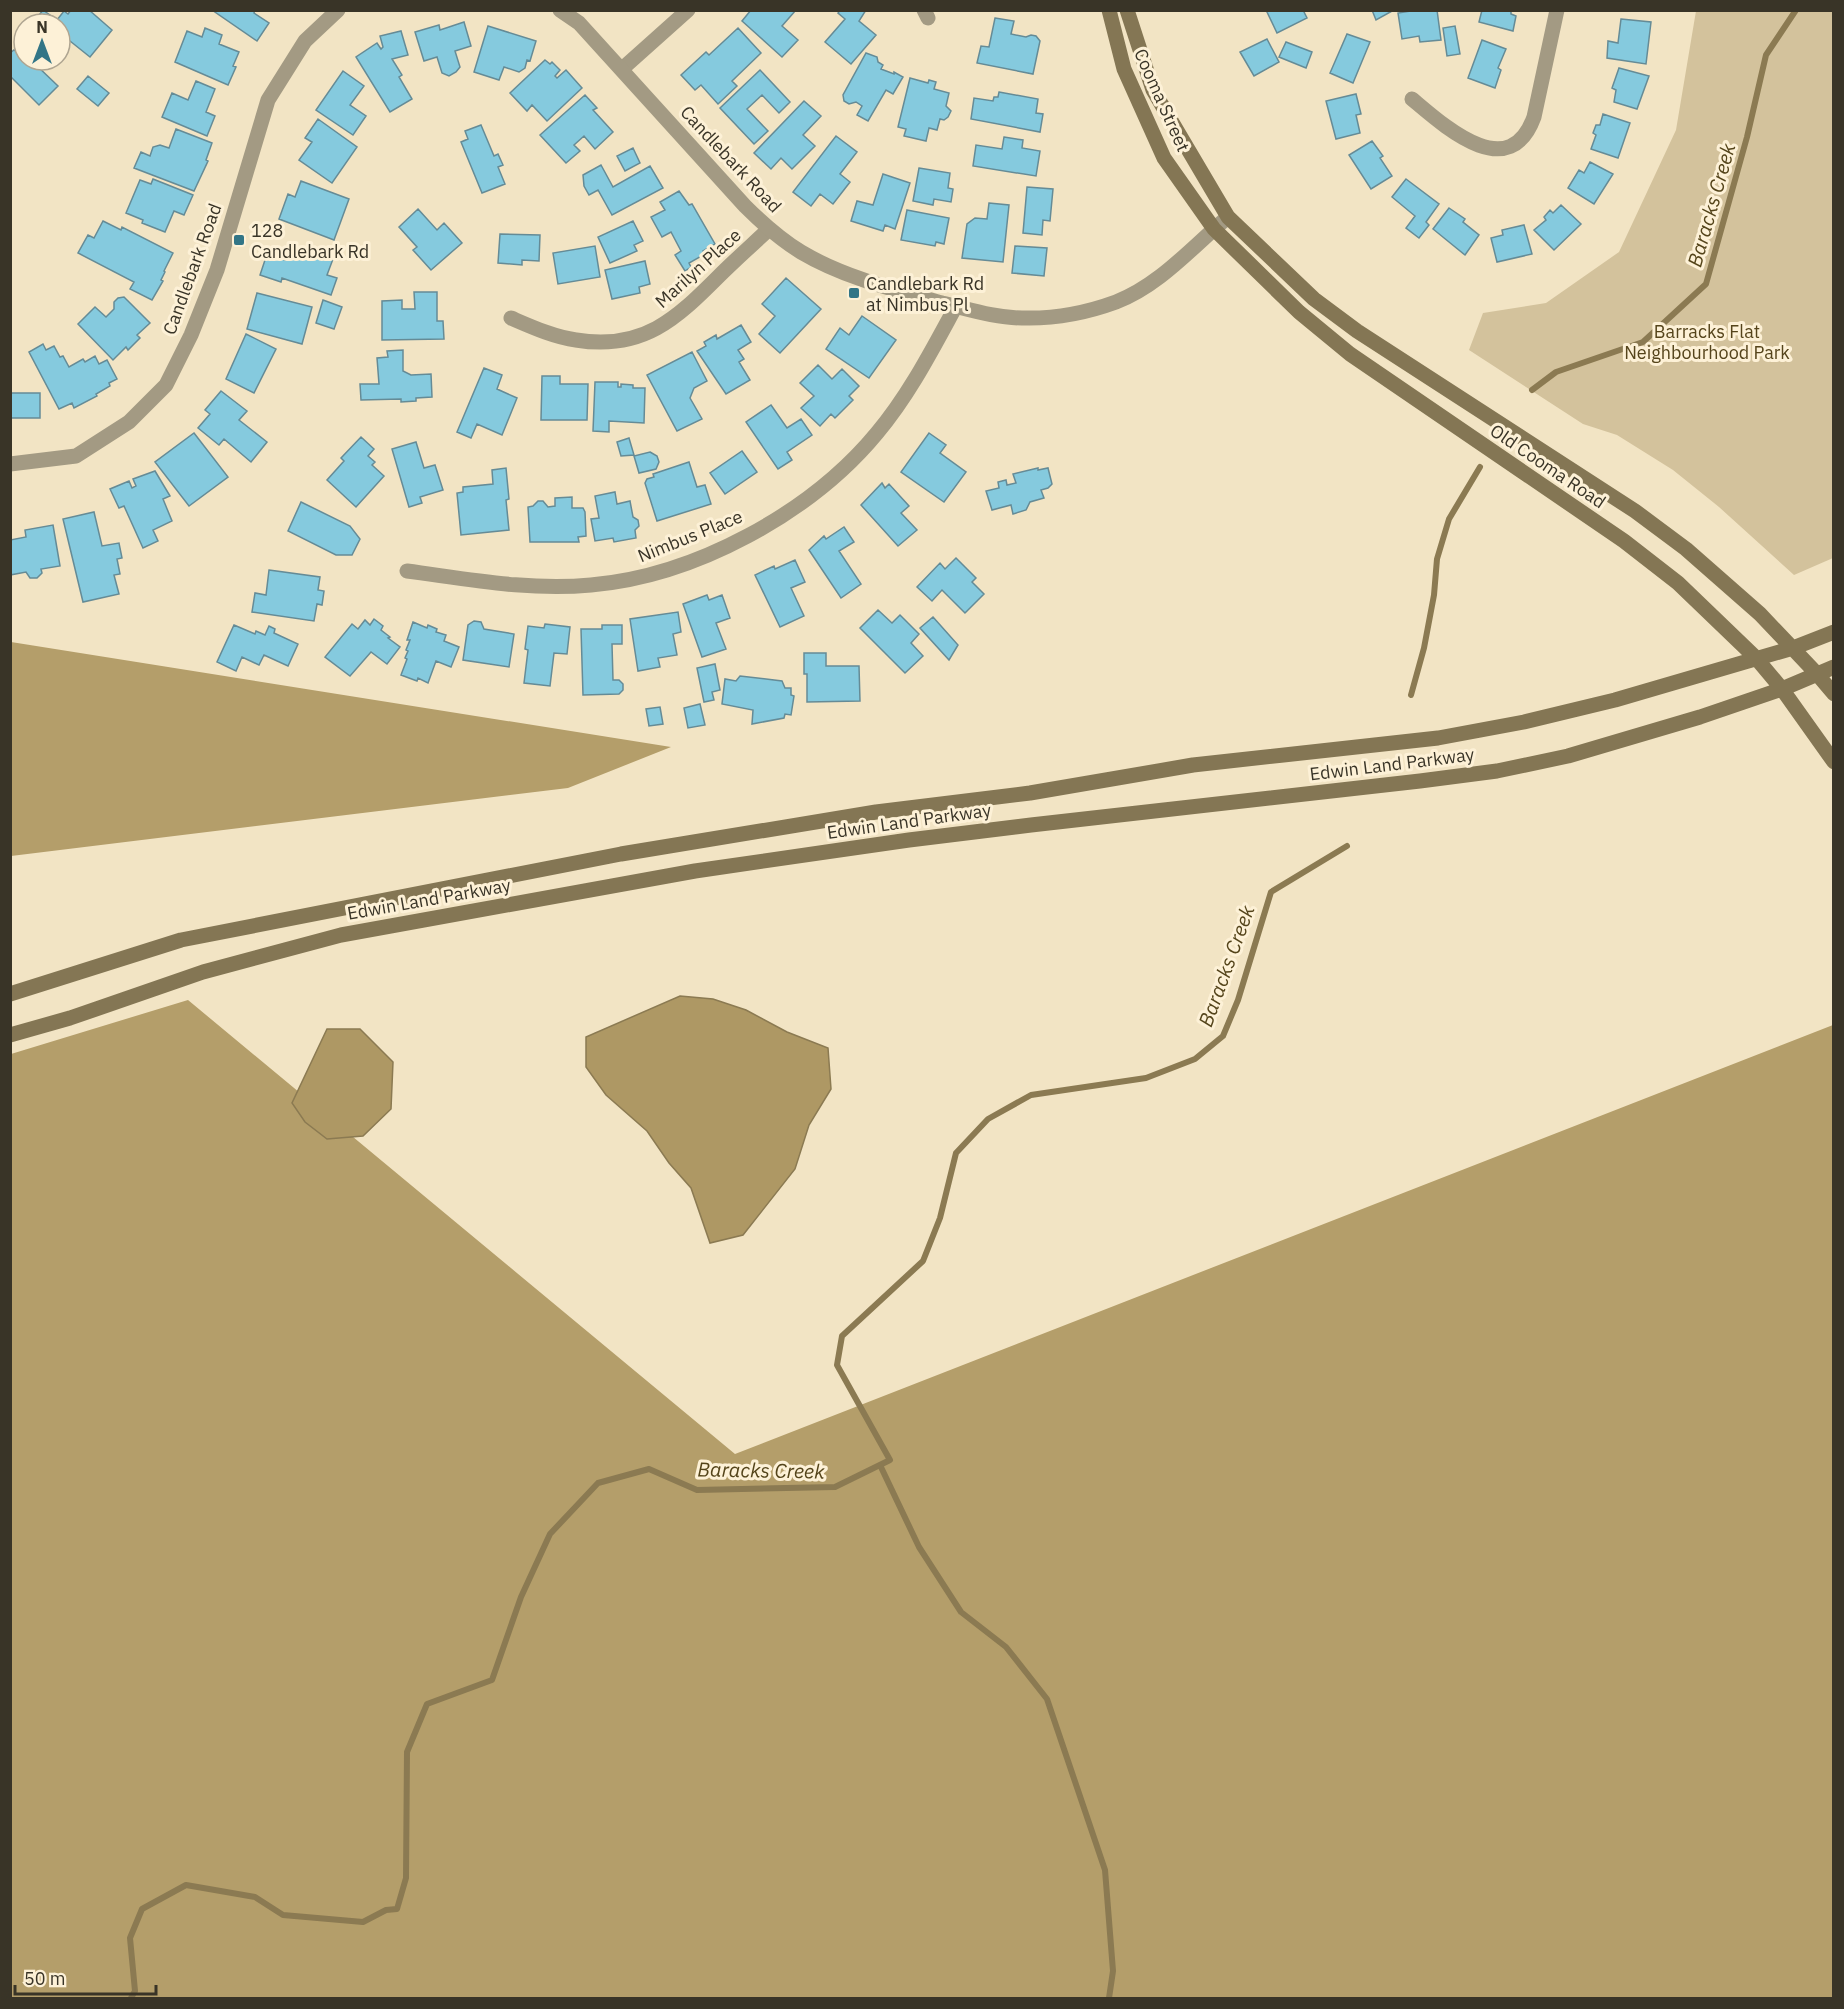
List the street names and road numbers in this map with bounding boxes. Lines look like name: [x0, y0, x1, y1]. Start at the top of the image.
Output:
street label: Cooma Street: [1129, 45, 1195, 155]
street label: Candlebark Road: [676, 101, 786, 217]
street label: Candlebark Road: [158, 200, 226, 338]
street label: Marilyn Place: [650, 223, 746, 313]
street label: Old Cooma Road: [1486, 419, 1610, 513]
street label: Nimbus Place: [634, 505, 746, 567]
street label: Edwin Land Parkway: [1308, 742, 1476, 786]
street label: Edwin Land Parkway: [825, 798, 993, 844]
street label: Edwin Land Parkway: [345, 873, 513, 925]

